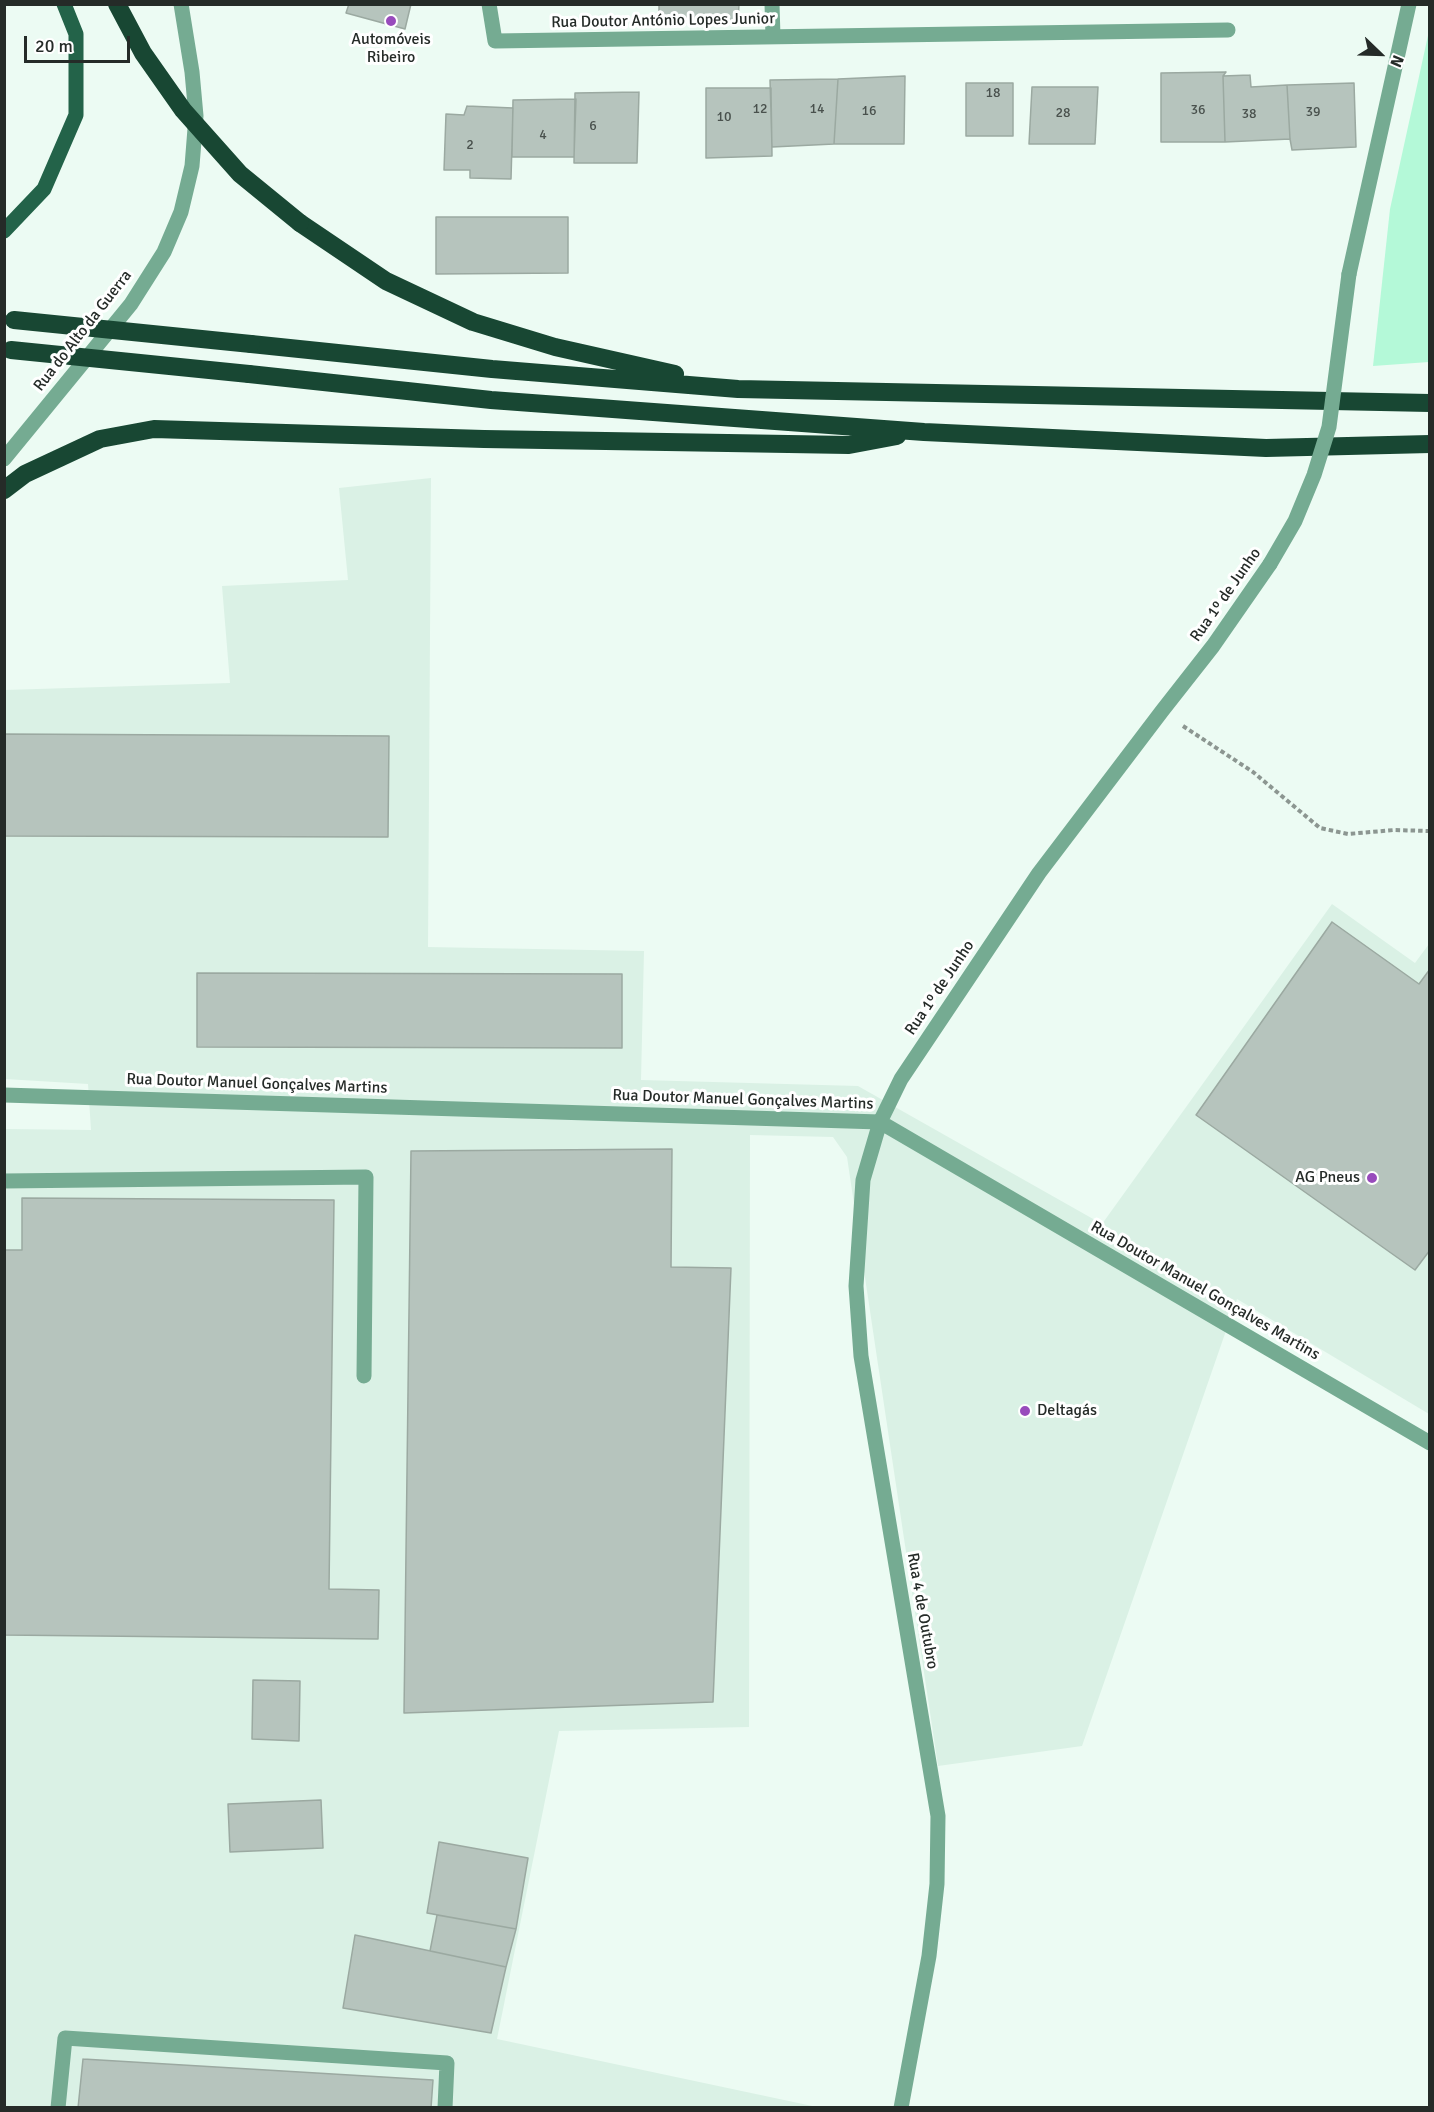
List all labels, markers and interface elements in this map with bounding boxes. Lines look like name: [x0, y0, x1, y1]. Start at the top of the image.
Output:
street label: Rua Doutor António Lopes Junior: [551, 9, 775, 33]
marker: Automóveis Ribeiro: [384, 14, 398, 28]
scale bar: [27, 24, 134, 62]
north arrow: [1350, 24, 1410, 84]
place label: Automóveis Ribeiro: [351, 30, 431, 68]
text: 20 m: [35, 35, 73, 57]
text: N: [1385, 52, 1408, 70]
house number: 18: [985, 85, 1001, 101]
house number: 12: [752, 101, 768, 117]
house number: 14: [809, 101, 825, 117]
house number: 36: [1190, 102, 1206, 118]
house number: 16: [861, 103, 877, 119]
house number: 39: [1305, 104, 1321, 120]
house number: 28: [1055, 105, 1071, 121]
house number: 38: [1241, 106, 1257, 122]
house number: 10: [716, 109, 732, 125]
house number: 6: [589, 118, 597, 134]
house number: 4: [539, 127, 547, 143]
house number: 2: [466, 137, 474, 153]
street label: Rua do Alto da Guerra: [30, 267, 136, 395]
street label: Rua 1º de Junho: [1187, 544, 1265, 646]
street label: Rua 1º de Junho: [901, 937, 979, 1039]
street label: Rua Doutor Manuel Gonçalves Martins: [126, 1070, 388, 1098]
street label: Rua Doutor Manuel Gonçalves Martins: [612, 1086, 874, 1114]
place label: AG Pneus: [1295, 1168, 1360, 1188]
marker: AG Pneus: [1365, 1171, 1379, 1185]
street label: Rua Doutor Manuel Gonçalves Martins: [1087, 1217, 1323, 1365]
place label: Deltagás: [1037, 1401, 1097, 1421]
marker: Deltagás: [1018, 1404, 1032, 1418]
street label: Rua 4 de Outubro: [902, 1551, 942, 1671]

